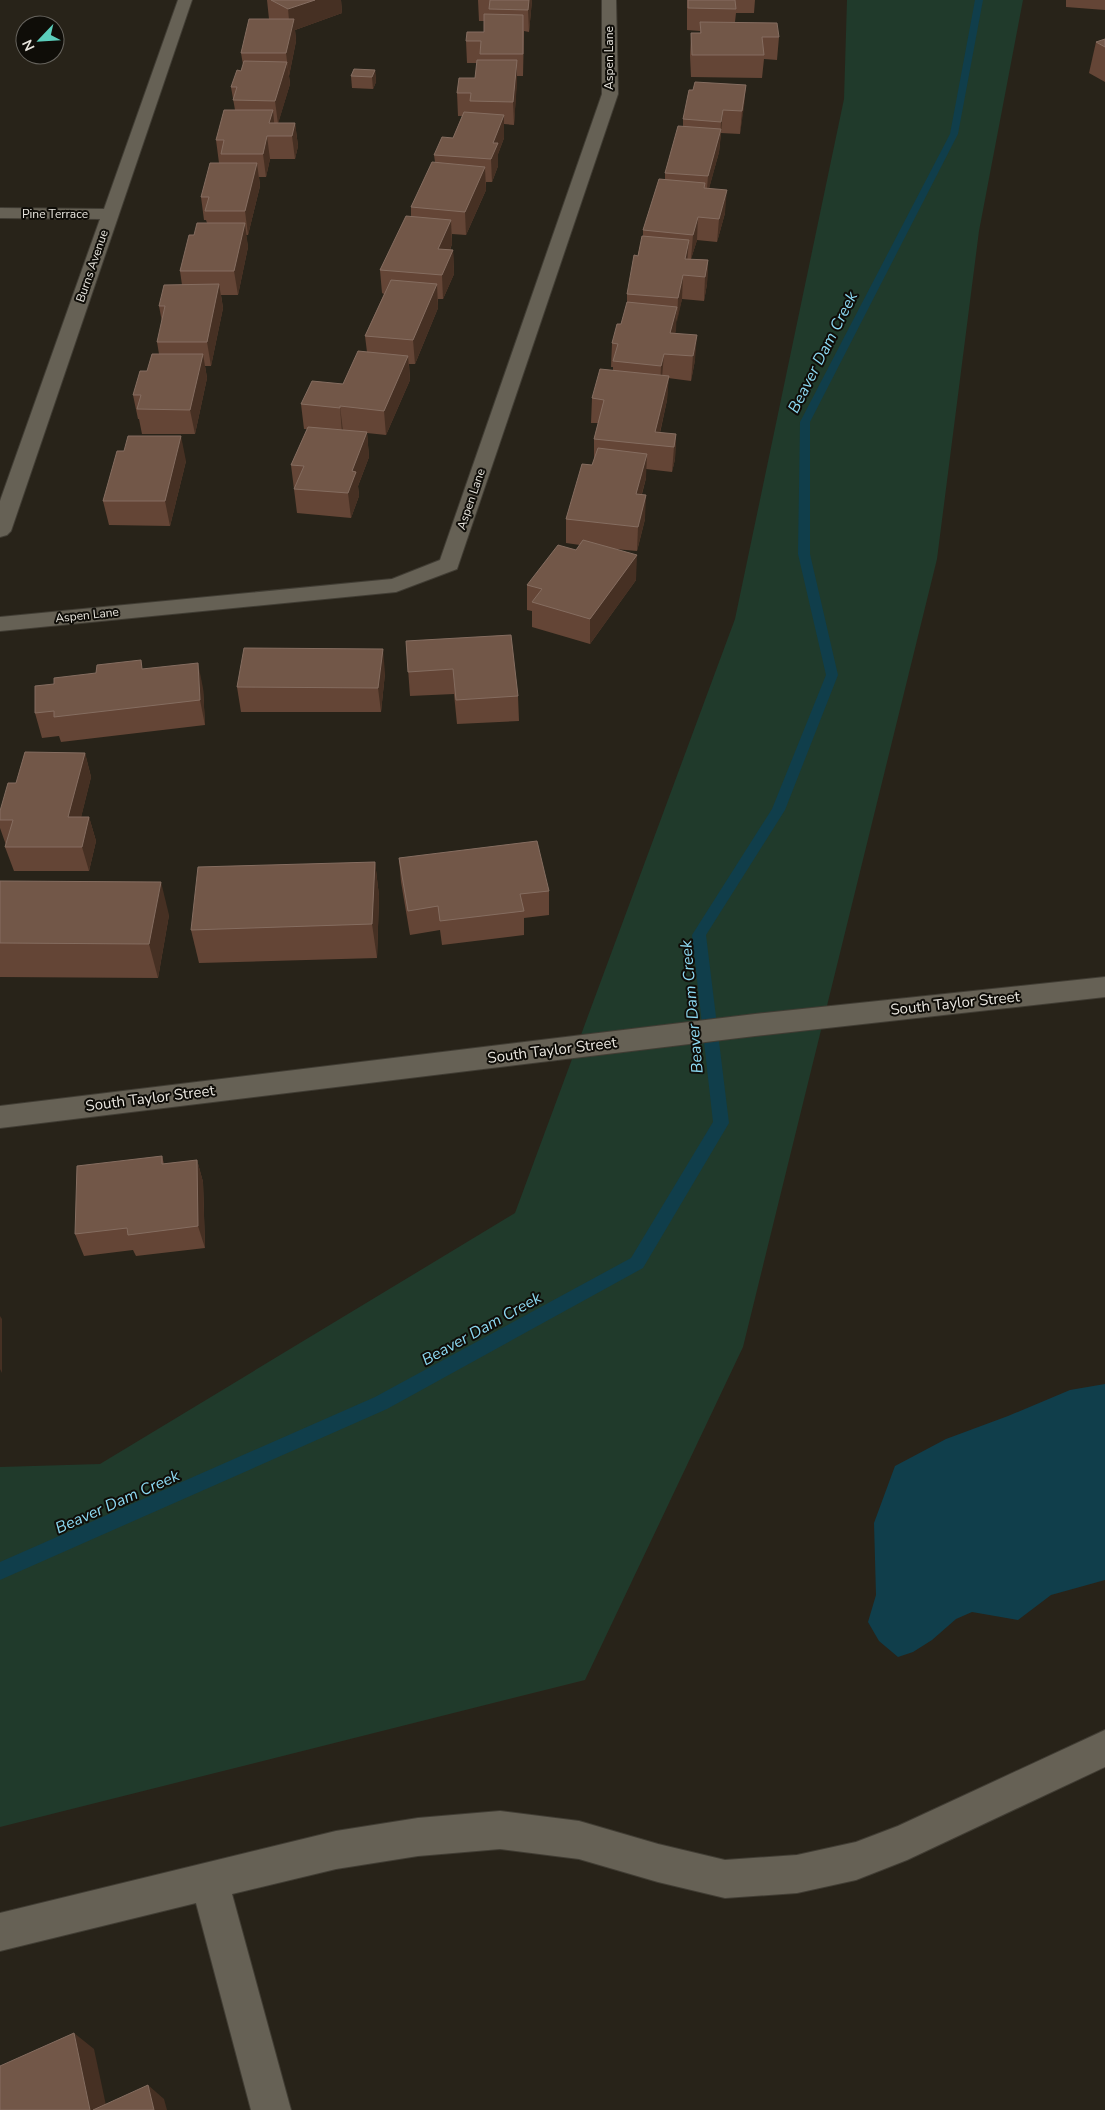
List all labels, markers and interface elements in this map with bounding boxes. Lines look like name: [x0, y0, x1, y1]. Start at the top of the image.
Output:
north arrow: [15, 15, 65, 65]
street label: Aspen Lane: [601, 26, 617, 90]
text: N: [18, 37, 39, 54]
street label: Pine Terrace: [22, 206, 88, 222]
street label: Burns Avenue: [72, 228, 112, 304]
water label: Beaver Dam Creek: [783, 287, 864, 417]
street label: Aspen Lane: [453, 466, 489, 532]
street label: Aspen Lane: [54, 604, 120, 626]
water label: Beaver Dam Creek: [675, 938, 709, 1075]
street label: South Taylor Street: [889, 986, 1021, 1020]
street label: South Taylor Street: [486, 1032, 618, 1068]
street label: South Taylor Street: [84, 1080, 216, 1116]
water label: Beaver Dam Creek: [418, 1286, 546, 1371]
water label: Beaver Dam Creek: [52, 1464, 184, 1539]

